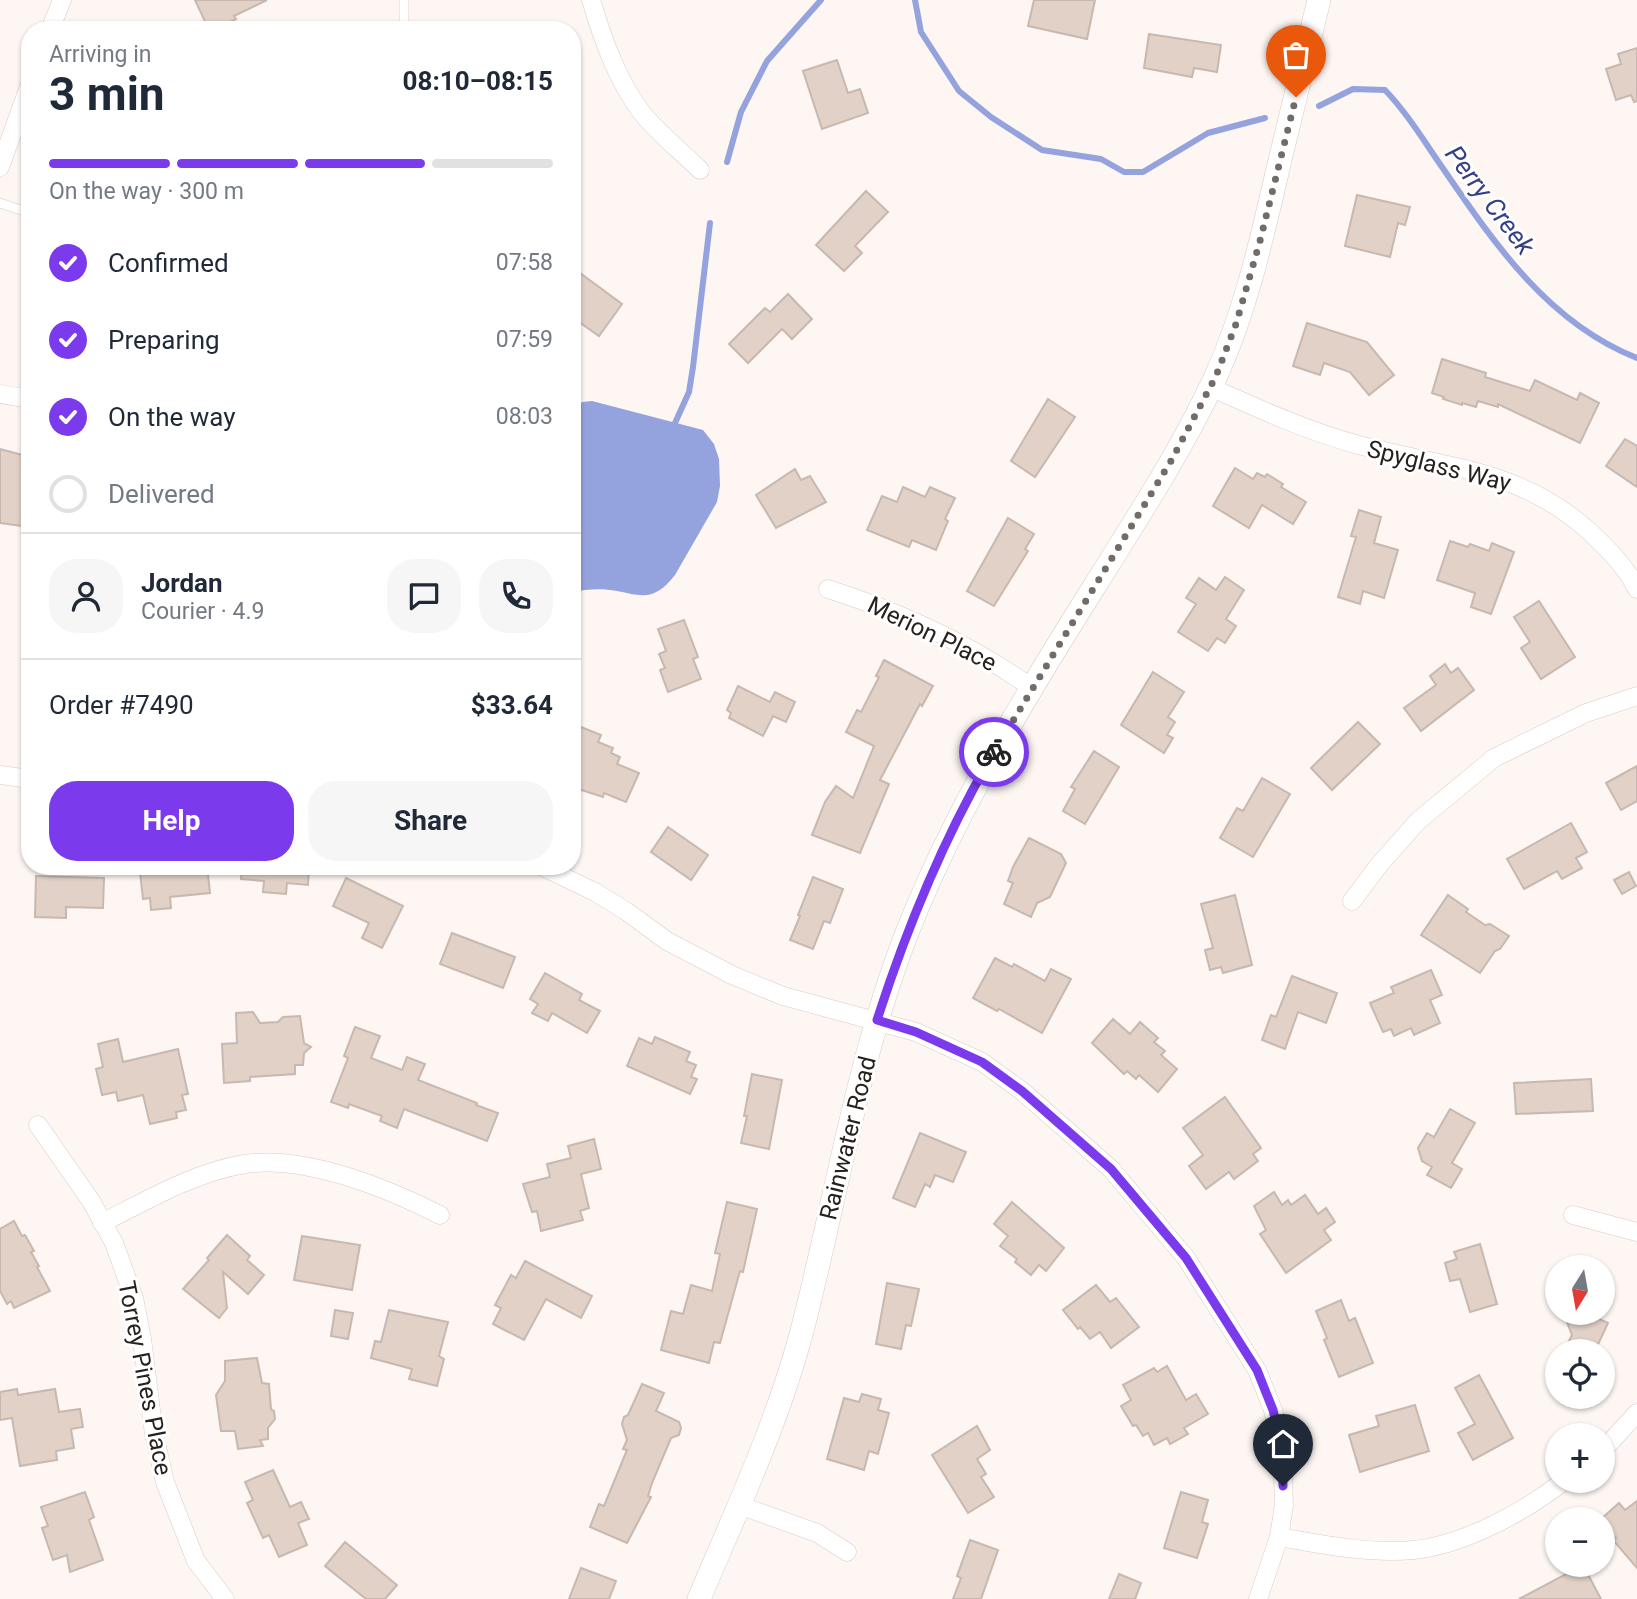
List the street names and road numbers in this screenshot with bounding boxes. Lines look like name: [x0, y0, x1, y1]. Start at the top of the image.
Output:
street label: Spyglass Way: [1364, 435, 1514, 498]
street label: Merion Place: [863, 591, 1001, 677]
street label: Rainwater Road: [814, 1053, 882, 1223]
street label: Torrey Pines Place: [112, 1278, 178, 1478]

